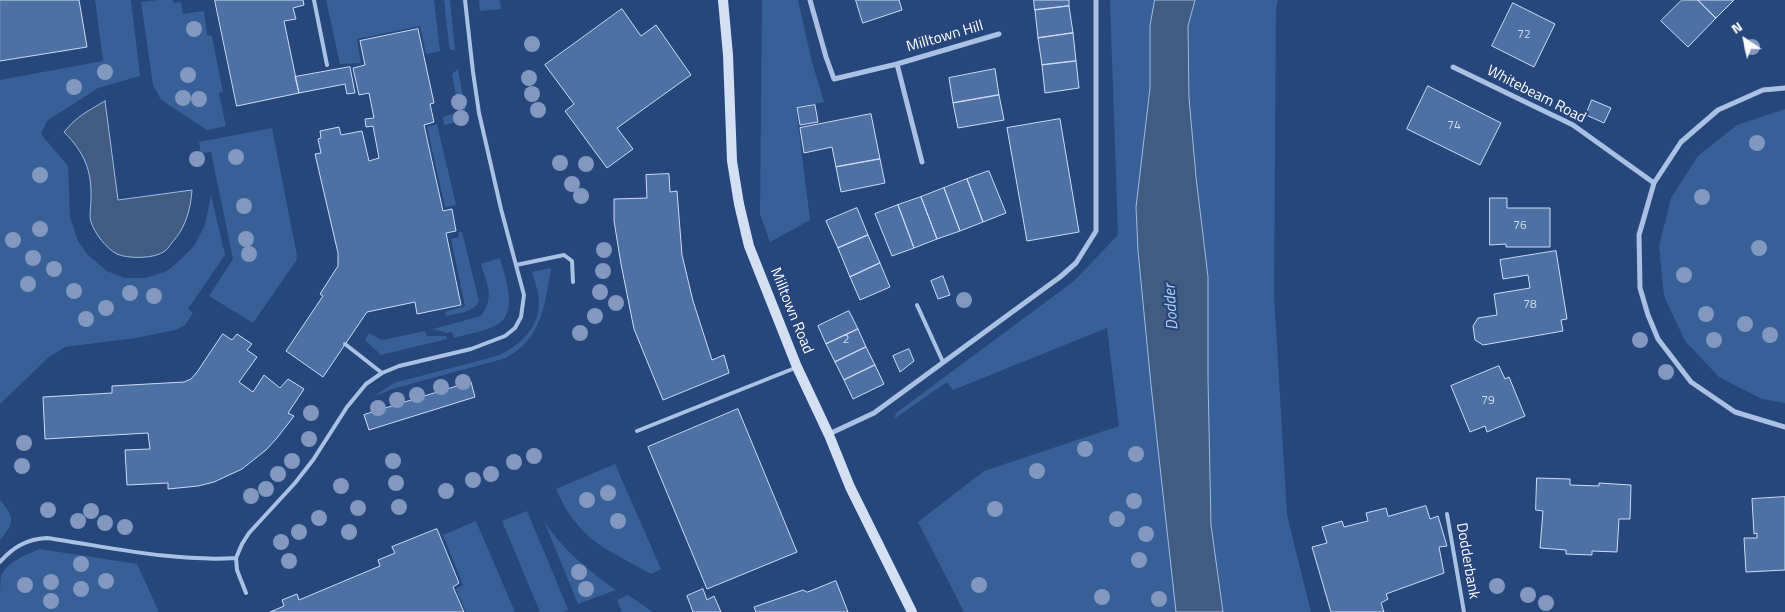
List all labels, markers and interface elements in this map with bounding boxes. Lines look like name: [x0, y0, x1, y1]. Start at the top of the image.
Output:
north arrow: [1720, 15, 1770, 65]
text: N: [1726, 16, 1746, 39]
street label: Milltown Hill: [905, 17, 985, 57]
house number: 72: [1517, 28, 1531, 42]
street label: Whitebeam Road: [1483, 62, 1589, 128]
house number: 74: [1447, 119, 1461, 133]
house number: 76: [1513, 219, 1527, 233]
street label: Milltown Road: [766, 265, 816, 357]
water label: Dodder: [1161, 283, 1183, 331]
house number: 78: [1523, 298, 1537, 312]
house number: 2: [843, 333, 849, 347]
house number: 79: [1481, 394, 1495, 408]
street label: Dodderbank: [1451, 522, 1483, 600]

